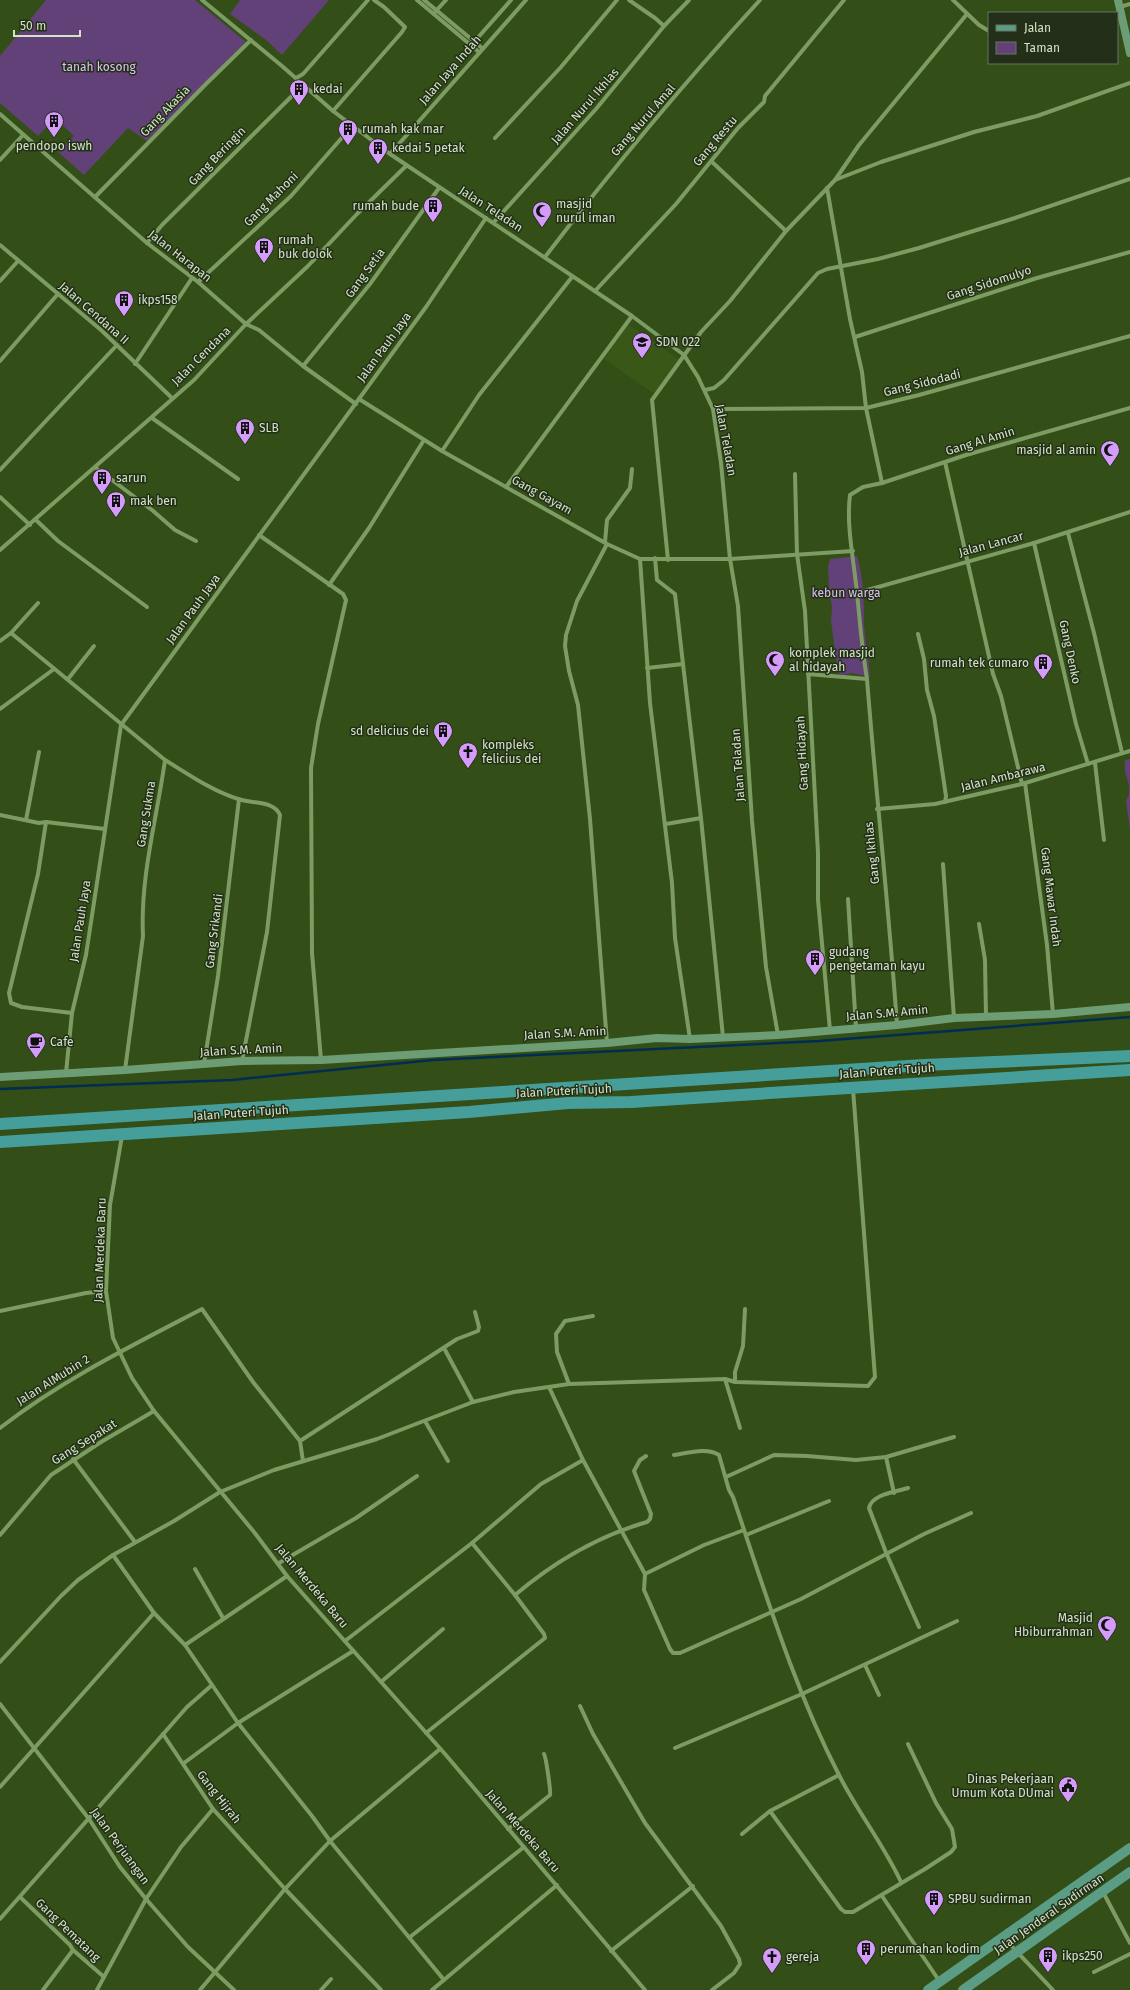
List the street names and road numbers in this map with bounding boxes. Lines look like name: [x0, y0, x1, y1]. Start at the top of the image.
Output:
street label: Jalan Jaya Indah: [416, 33, 484, 107]
street label: Jalan Nurul Ikhlas: [548, 65, 622, 147]
street label: Gang Nurul Amal: [608, 81, 678, 159]
street label: Gang Akasia: [137, 83, 193, 139]
street label: Gang Restu: [690, 113, 740, 169]
street label: Gang Beringin: [186, 124, 248, 188]
street label: Gang Mahoni: [241, 169, 301, 229]
street label: Jalan Teladan: [457, 183, 525, 235]
street label: Jalan Harapan: [146, 227, 214, 285]
street label: Gang Setia: [342, 245, 388, 301]
street label: Gang Sidomulyo: [945, 263, 1033, 303]
street label: Jalan Cendana II: [56, 279, 132, 347]
street label: Jalan Pauh Jaya: [354, 309, 414, 385]
street label: Jalan Cendana: [169, 324, 233, 388]
street label: Gang Sidodadi: [882, 367, 962, 399]
street label: Jalan Teladan: [713, 403, 739, 477]
street label: Gang Al Amin: [944, 424, 1016, 458]
street label: Gang Gayam: [509, 473, 575, 517]
street label: Jalan Lancar: [957, 529, 1025, 559]
street label: Jalan Pauh Jaya: [163, 571, 223, 647]
street label: Gang Denko: [1056, 619, 1084, 685]
street label: Gang Hidayah: [793, 715, 811, 791]
street label: Jalan Teladan: [728, 728, 748, 802]
street label: Jalan Ambarawa: [959, 760, 1047, 794]
street label: Gang Sukma: [134, 780, 158, 848]
street label: Gang Ikhlas: [862, 821, 882, 885]
street label: Gang Mawar Indah: [1038, 846, 1064, 948]
street label: Jalan Pauh Jaya: [67, 879, 93, 963]
street label: Gang Srikandi: [202, 893, 226, 969]
street label: Jalan S.M. Amin: [845, 1002, 929, 1024]
street label: Jalan S.M. Amin: [523, 1024, 607, 1042]
street label: Jalan S.M. Amin: [199, 1041, 283, 1059]
street label: Jalan Puteri Tujuh: [839, 1061, 935, 1081]
street label: Jalan Puteri Tujuh: [516, 1082, 612, 1100]
street label: Jalan Puteri Tujuh: [193, 1103, 289, 1123]
street label: Jalan Merdeka Baru: [91, 1197, 109, 1303]
street label: Jalan AlMubin 2: [14, 1352, 92, 1408]
street label: Gang Sepakat: [49, 1416, 120, 1468]
street label: Jalan Merdeka Baru: [273, 1541, 351, 1631]
street label: Gang Hijrah: [194, 1768, 244, 1826]
street label: Jalan Merdeka Baru: [483, 1787, 563, 1875]
street label: Jalan Perjuangan: [87, 1805, 153, 1887]
street label: Jalan Jenderal Sudirman: [991, 1871, 1107, 1957]
street label: Gang Pematang: [33, 1896, 104, 1965]

